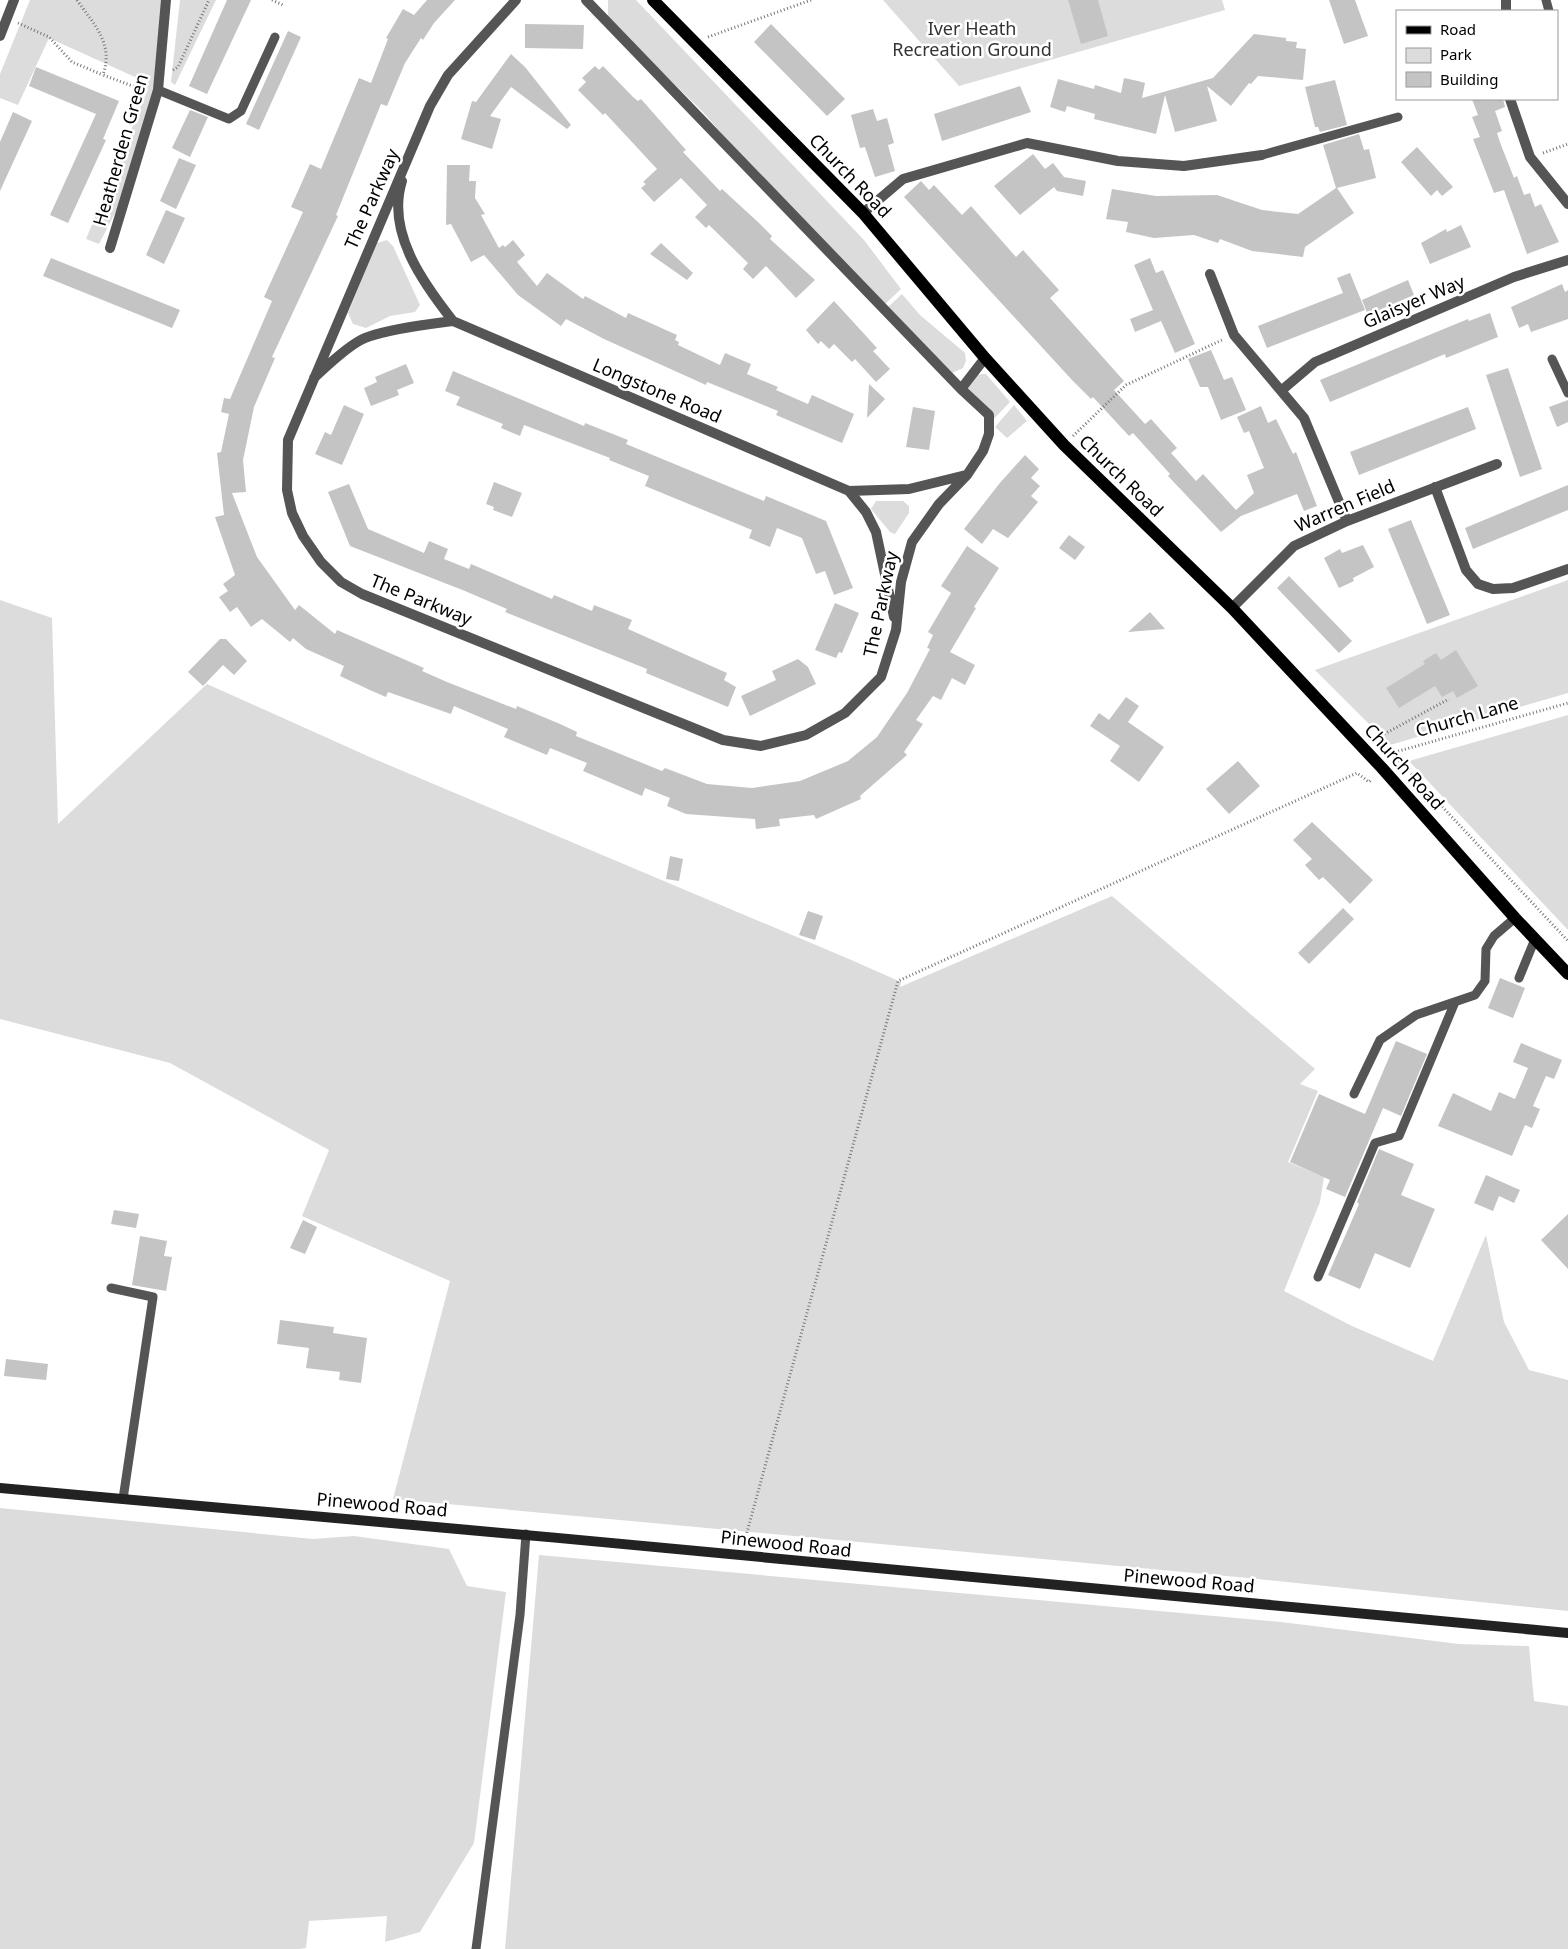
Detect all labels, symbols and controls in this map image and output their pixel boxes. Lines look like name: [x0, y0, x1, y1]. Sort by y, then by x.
legend: [1396, 10, 1558, 100]
park label: Iver Heath Recreation Ground: [892, 16, 1052, 61]
text: Road: [1440, 19, 1476, 39]
text: Park: [1440, 44, 1472, 64]
text: Building: [1440, 69, 1498, 89]
street label: Heatherden Green: [87, 71, 153, 229]
street label: Church Road: [804, 128, 897, 223]
street label: The Parkway: [338, 144, 404, 253]
street label: Glaisyer Way: [1359, 269, 1469, 333]
street label: Longstone Road: [589, 352, 725, 428]
street label: Church Road: [1074, 429, 1169, 522]
street label: Warren Field: [1291, 473, 1398, 537]
street label: The Parkway: [857, 548, 903, 659]
street label: The Parkway: [367, 568, 476, 631]
street label: Church Lane: [1412, 690, 1521, 742]
street label: Church Road: [1360, 718, 1450, 815]
street label: Pinewood Road: [316, 1486, 449, 1522]
street label: Pinewood Road: [720, 1524, 853, 1562]
street label: Pinewood Road: [1123, 1562, 1256, 1598]

